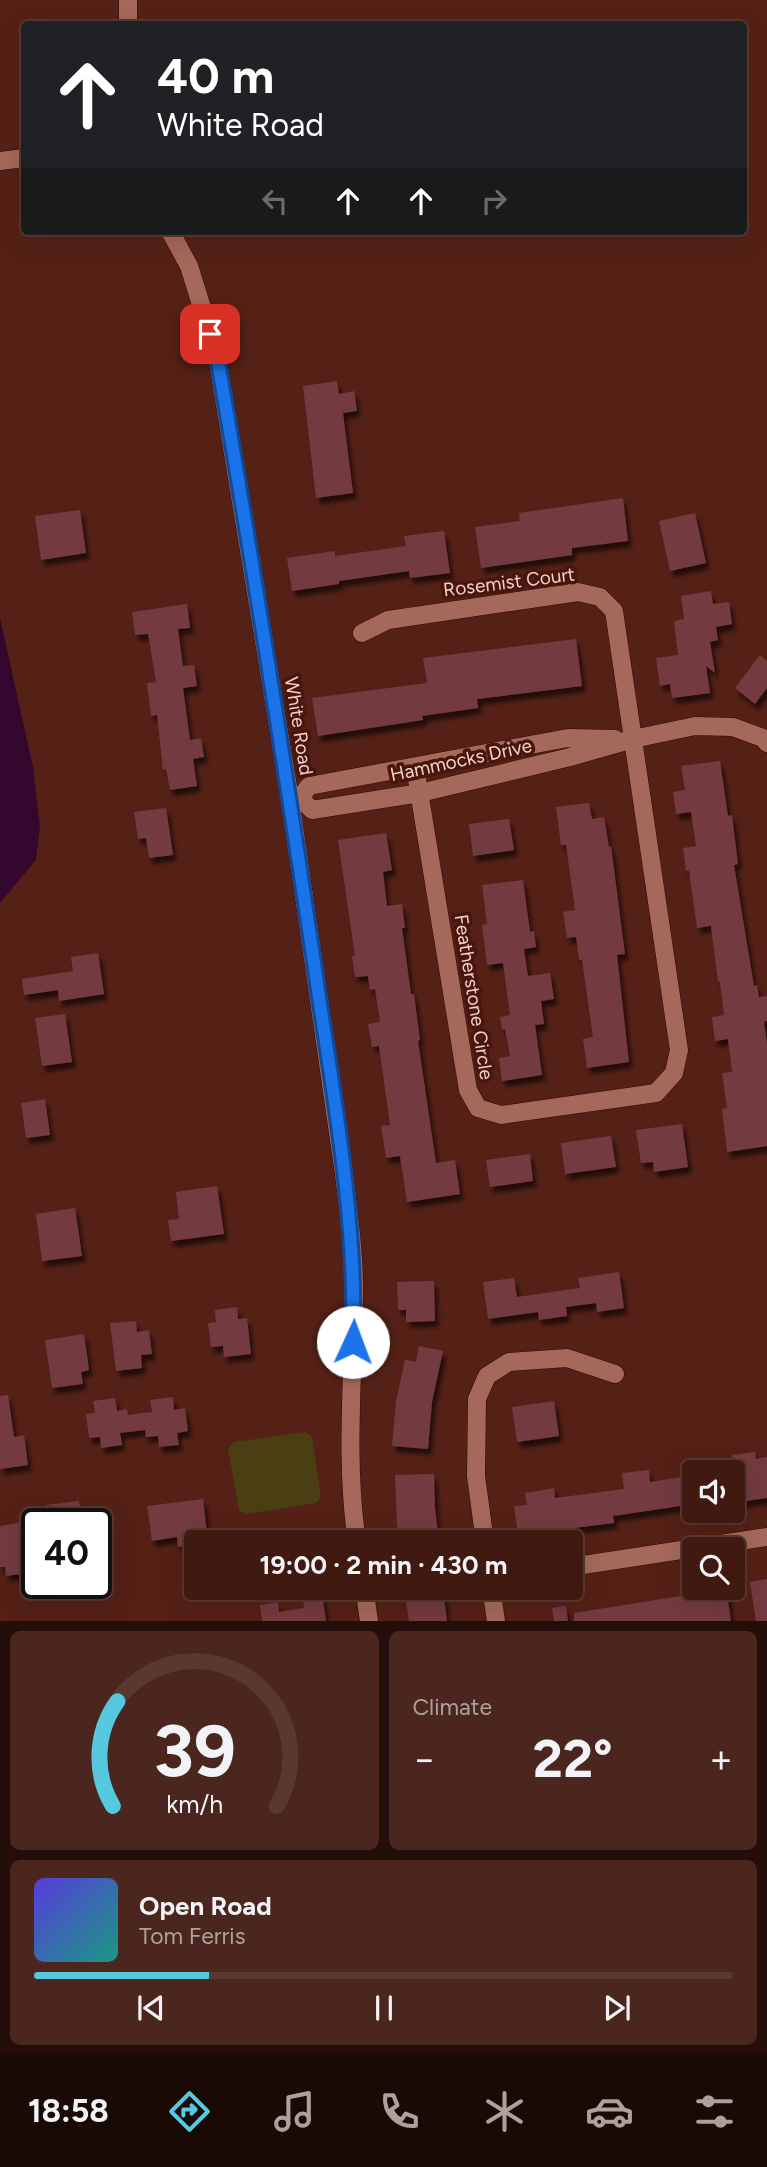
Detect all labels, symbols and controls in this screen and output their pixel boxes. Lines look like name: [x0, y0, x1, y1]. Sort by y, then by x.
text: 40 m: [157, 46, 274, 105]
icon: ahead: [42, 49, 133, 140]
text: White Road: [157, 106, 324, 144]
icon: left: [256, 182, 294, 220]
icon: ahead: [329, 182, 367, 220]
icon: ahead: [402, 182, 440, 220]
icon: right: [475, 182, 513, 220]
pin: [180, 304, 240, 364]
icon: arrive: [191, 315, 229, 353]
street label: Rosemist Court: [442, 563, 576, 601]
street label: White Road: [280, 675, 318, 777]
street label: Hammocks Drive: [388, 734, 534, 786]
street label: Featherstone Circle: [450, 913, 498, 1081]
position arrow: [316, 1305, 390, 1379]
map controls: [682, 1460, 745, 1600]
button: sound: [682, 1460, 745, 1523]
speed limit sign: 40: [21, 1508, 112, 1599]
button: search: [682, 1537, 745, 1600]
text: 19:00 · 2 min · 430 m: [260, 1549, 507, 1581]
text: Climate: [413, 1693, 492, 1721]
text: 39: [153, 1708, 236, 1795]
text: 22°: [533, 1728, 613, 1790]
text: −: [413, 1736, 436, 1782]
text: +: [709, 1736, 733, 1782]
text: km/h: [166, 1789, 223, 1819]
text: Open Road: [139, 1890, 272, 1922]
text: Tom Ferris: [139, 1922, 245, 1950]
icon: previous: [132, 1989, 170, 2027]
icon: pause: [365, 1989, 403, 2027]
icon: next: [598, 1989, 636, 2027]
icon: directions: [165, 2087, 214, 2136]
icon: music: [270, 2087, 319, 2136]
icon: phone: [375, 2087, 424, 2136]
icon: climate: [480, 2087, 529, 2136]
icon: car: [585, 2087, 634, 2136]
icon: filters: [690, 2087, 739, 2136]
text: 18:58: [28, 2092, 109, 2130]

